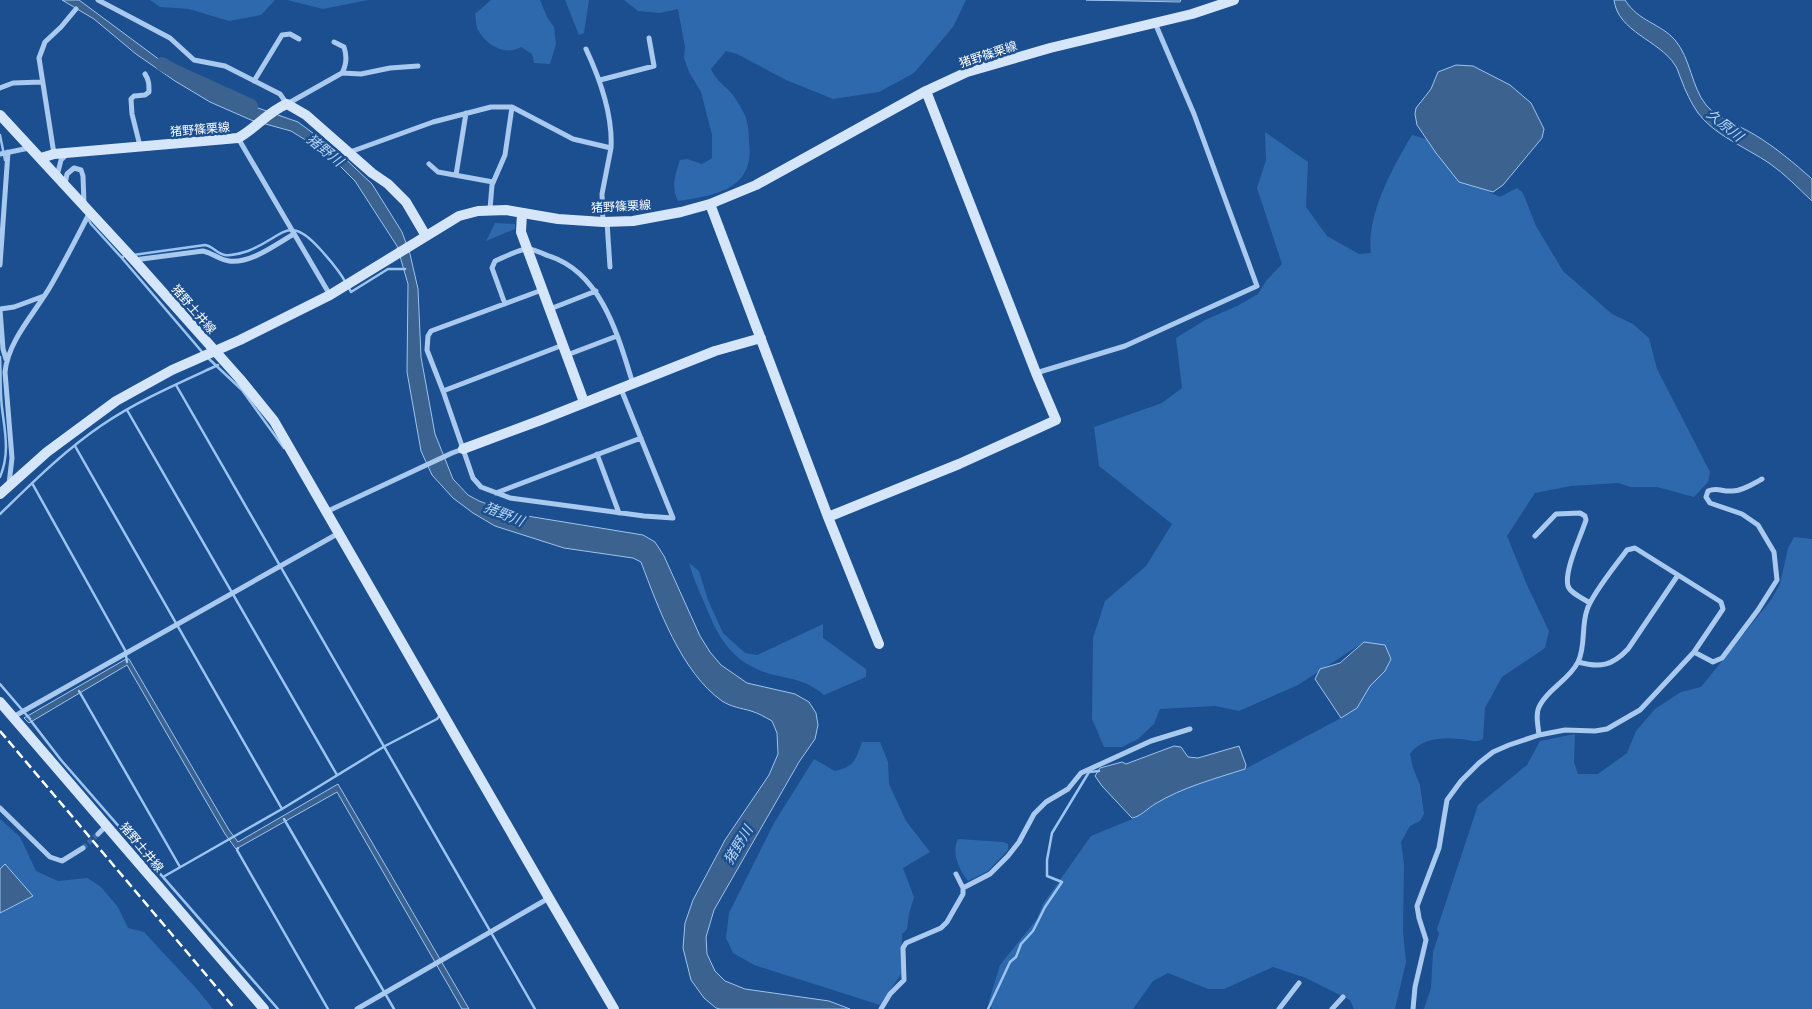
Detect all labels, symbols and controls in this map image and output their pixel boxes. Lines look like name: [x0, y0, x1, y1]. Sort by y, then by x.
street label: 猪野篠栗線: [957, 38, 1019, 70]
water label: 久原川: [1703, 105, 1749, 146]
street label: 猪野篠栗線: [169, 119, 231, 139]
water label: 猪野川: [303, 130, 349, 171]
street label: 猪野篠栗線: [591, 197, 651, 215]
street label: 猪野土井線: [169, 281, 219, 337]
water label: 猪野川: [481, 498, 529, 531]
street label: 猪野土井線: [117, 819, 167, 875]
water label: 猪野川: [719, 821, 758, 868]

